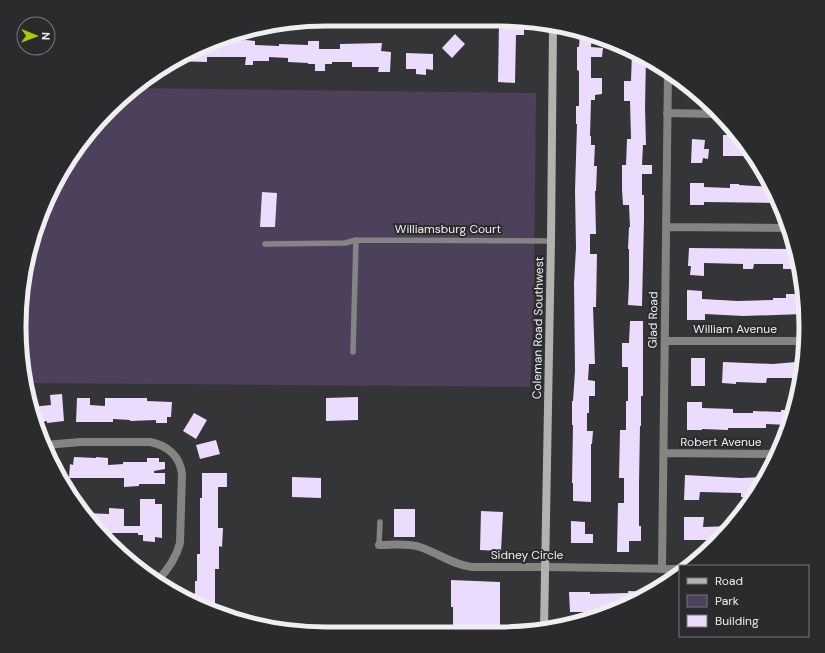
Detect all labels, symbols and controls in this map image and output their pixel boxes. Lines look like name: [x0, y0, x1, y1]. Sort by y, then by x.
north arrow: [16, 16, 56, 56]
text: N: [39, 32, 53, 40]
street label: Williamsburg Court: [395, 221, 501, 237]
street label: Coleman Road Southwest: [529, 256, 547, 399]
street label: Glad Road: [645, 291, 661, 349]
street label: William Avenue: [693, 321, 777, 337]
street label: Robert Avenue: [680, 434, 762, 450]
street label: Sidney Circle: [491, 547, 564, 563]
legend: [679, 565, 809, 637]
text: Road: [715, 573, 743, 589]
text: Park: [715, 593, 739, 609]
text: Building: [715, 613, 759, 629]

